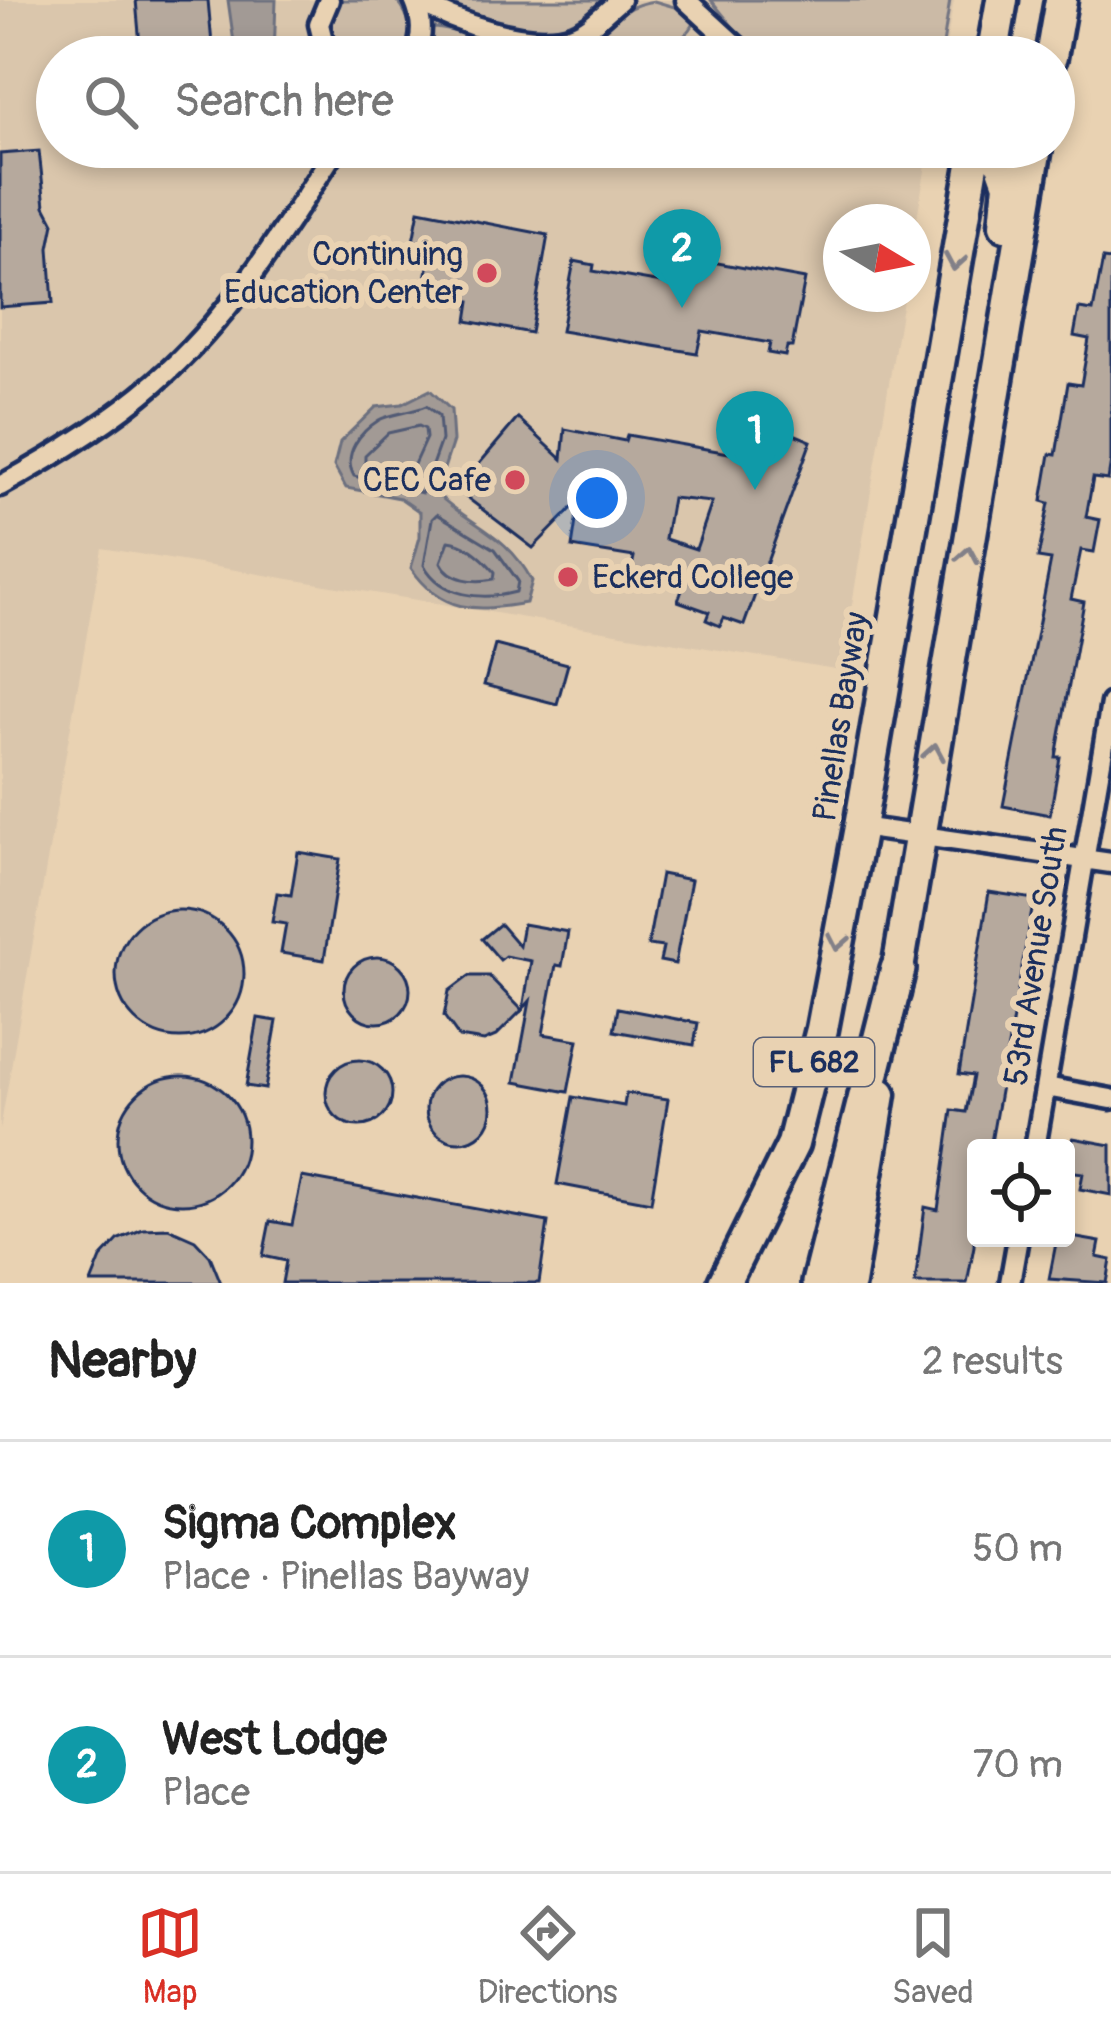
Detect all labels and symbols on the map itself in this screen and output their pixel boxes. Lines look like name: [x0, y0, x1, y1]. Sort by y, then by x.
north arrow: [823, 204, 931, 312]
pin: 2: [643, 209, 721, 308]
place label: Continuing Education Center: [224, 234, 463, 313]
one-way arrow: [943, 252, 969, 272]
marker: Continuing Education Center: [474, 260, 500, 286]
pin: 1: [716, 391, 794, 490]
place label: CEC Cafe: [363, 460, 491, 501]
marker: CEC Cafe: [502, 467, 528, 493]
your location: [567, 468, 627, 528]
one-way arrow: [954, 545, 979, 565]
place label: Eckerd College: [592, 557, 793, 598]
marker: Eckerd College: [555, 564, 581, 590]
street label: Pinellas Bayway: [804, 609, 878, 825]
one-way arrow: [921, 743, 946, 763]
street label: 53rd Avenue South: [995, 824, 1077, 1088]
one-way arrow: [827, 931, 852, 951]
road number: FL 682: [754, 1038, 874, 1086]

